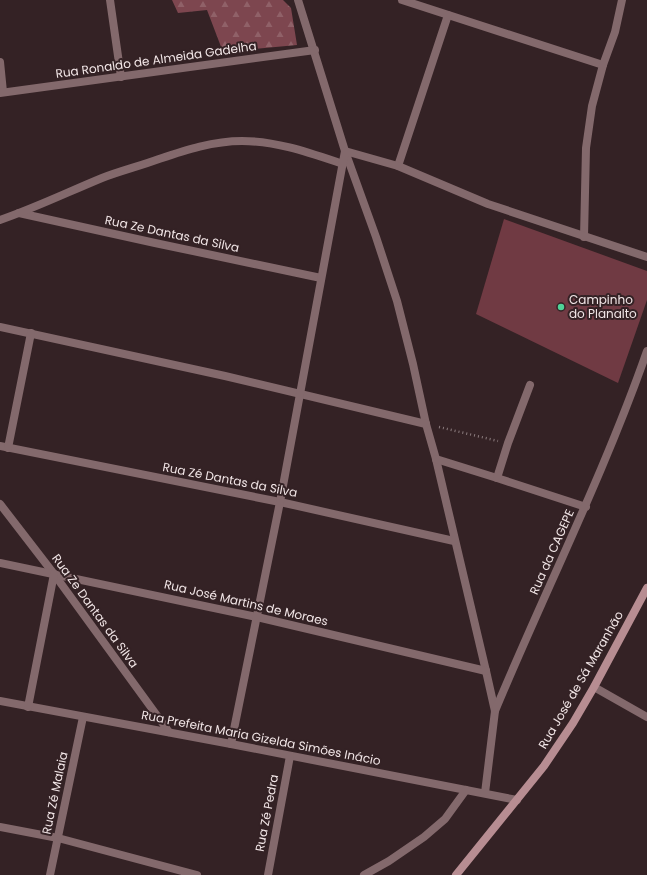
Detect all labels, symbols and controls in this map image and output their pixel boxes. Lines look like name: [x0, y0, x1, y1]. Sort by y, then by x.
street label: Rua Ronaldo de Almeida Gadelha: [54, 37, 257, 82]
street label: Rua Ze Dantas da Silva: [103, 211, 241, 256]
place label: Campinho do Planalto: [569, 291, 637, 322]
marker: Campinho do Planalto: [556, 302, 566, 312]
street label: Rua Zé Dantas da Silva: [161, 458, 299, 501]
street label: Rua da CAGEPE: [525, 506, 578, 597]
street label: Rua Ze Dantas da Silva: [48, 550, 143, 671]
street label: Rua José Martins de Moraes: [162, 575, 330, 630]
street label: Rua José de Sá Maranhão: [534, 607, 627, 752]
street label: Rua Prefeita Maria Gizelda Simões Inácio: [140, 706, 383, 769]
street label: Rua Zé Malaia: [37, 750, 72, 836]
street label: Rua Zé Pedra: [251, 773, 282, 853]

